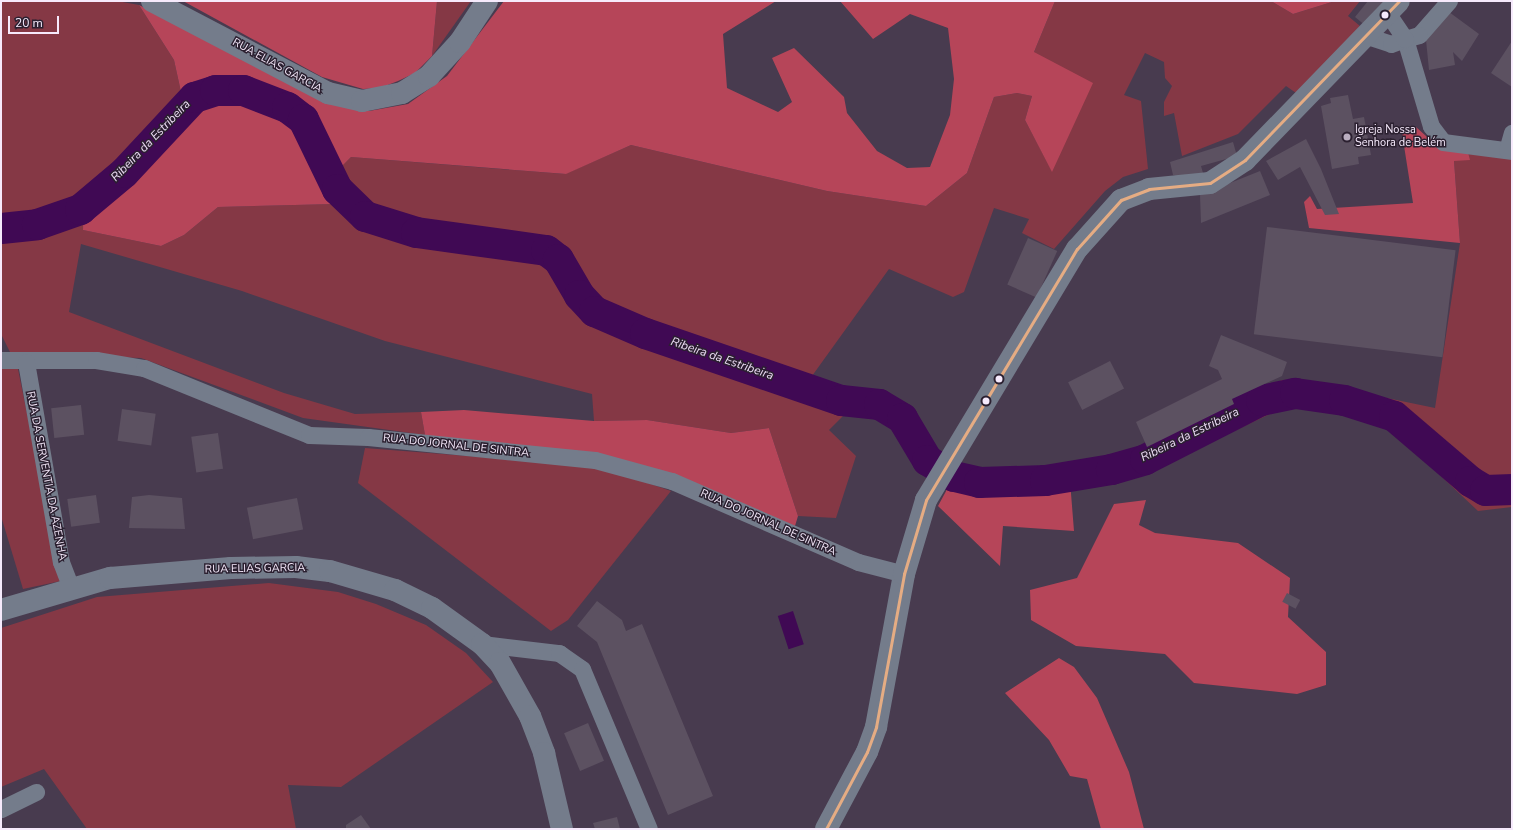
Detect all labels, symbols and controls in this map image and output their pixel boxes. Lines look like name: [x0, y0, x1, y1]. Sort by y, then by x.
scale bar: [10, 8, 61, 34]
unlabelled marker: [1380, 10, 1390, 20]
text: 20 m: [15, 15, 43, 31]
street label: RUA ELIAS GARCIA: [230, 36, 324, 96]
water label: Ribeira da Estribeira: [108, 97, 194, 185]
place label: Igreja Nossa Senhora de Belém: [1355, 124, 1446, 150]
marker: Igreja Nossa Senhora de Belém: [1342, 132, 1352, 142]
water label: Ribeira da Estribeira: [669, 335, 775, 383]
unlabelled marker: [994, 374, 1004, 384]
street label: RUA DA SERVENTIA DA AZENHA: [23, 390, 69, 562]
unlabelled marker: [981, 396, 991, 406]
water label: Ribeira da Estribeira: [1138, 405, 1242, 465]
street label: RUA DO JORNAL DE SINTRA: [382, 432, 530, 460]
street label: RUA DO JORNAL DE SINTRA: [698, 487, 838, 559]
street label: RUA ELIAS GARCIA: [205, 562, 305, 576]

